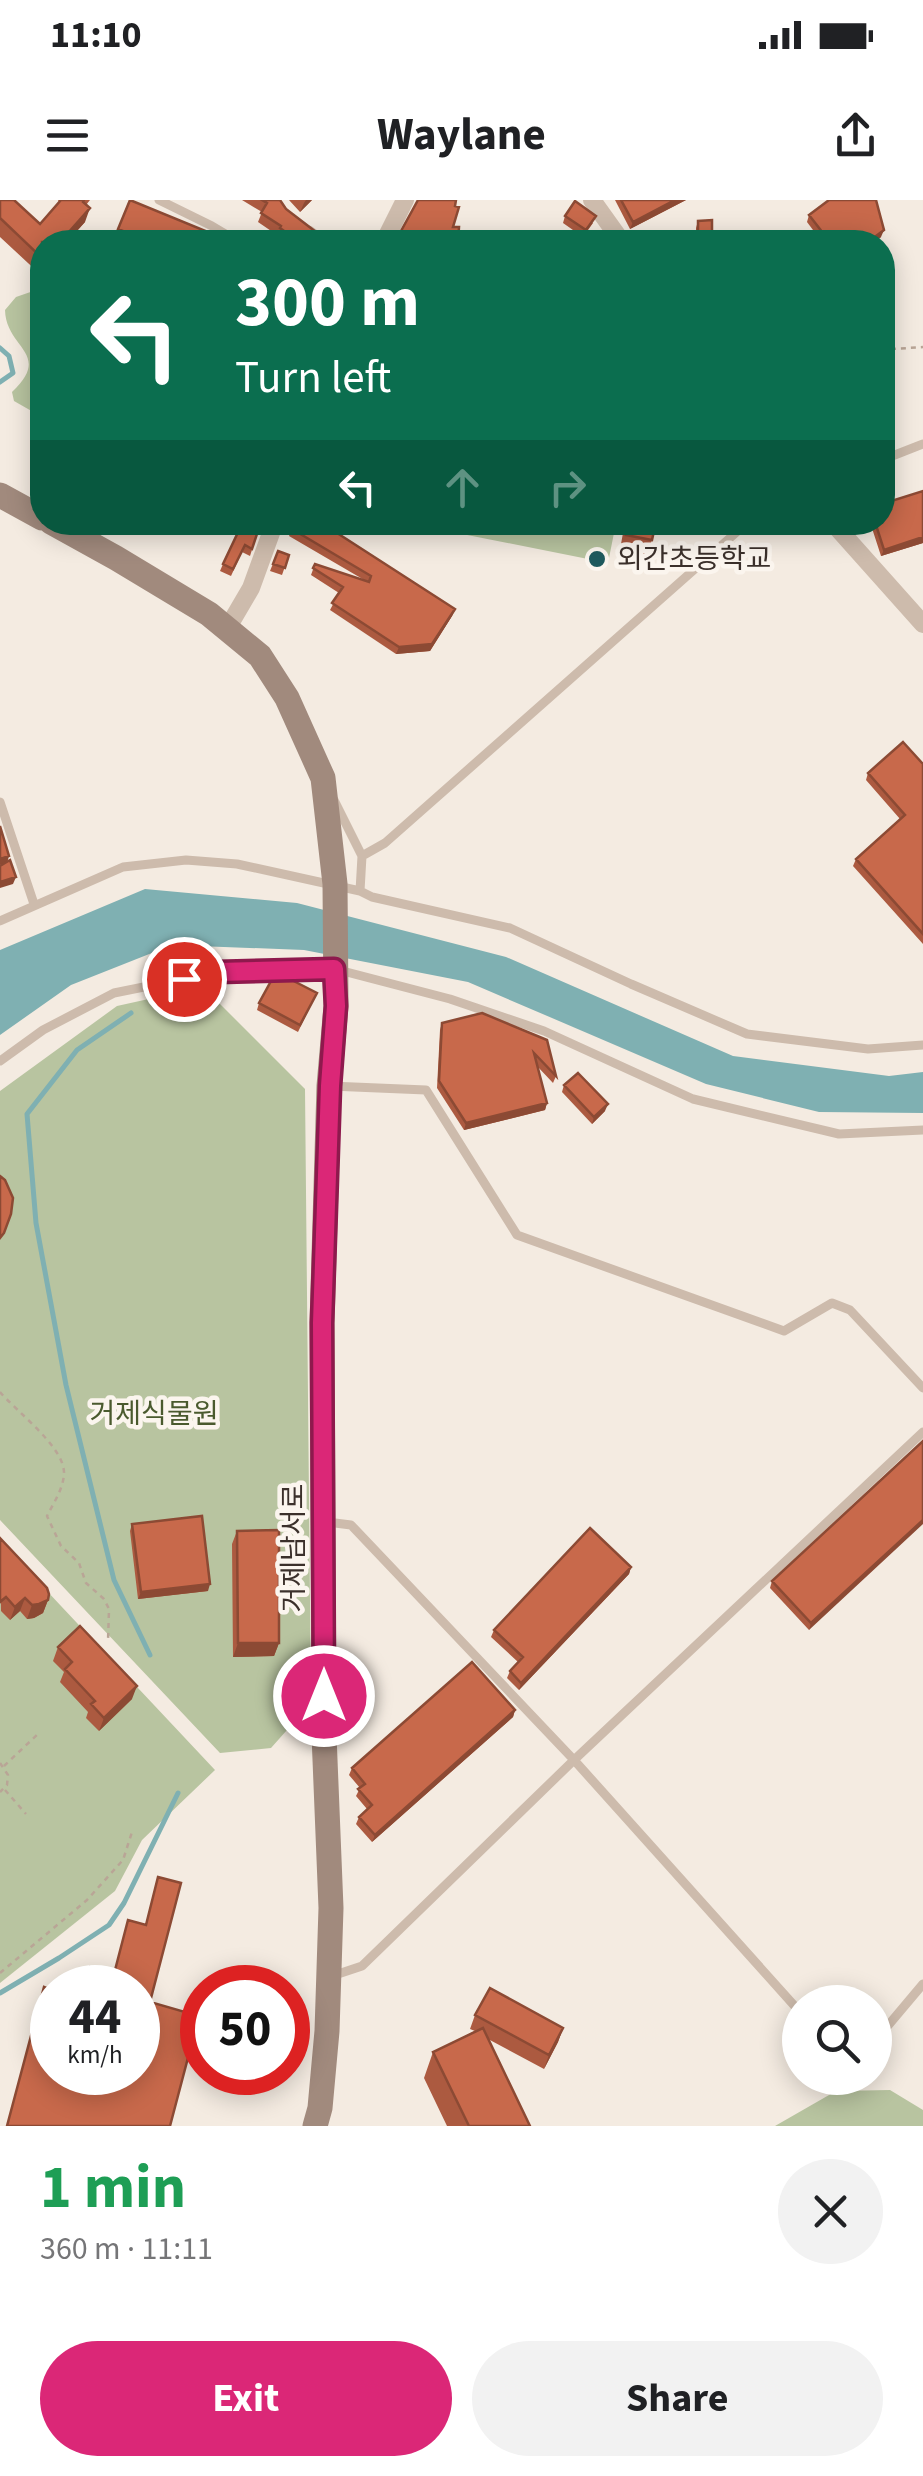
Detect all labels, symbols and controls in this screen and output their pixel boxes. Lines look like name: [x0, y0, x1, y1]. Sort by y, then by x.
text: 11:10: [50, 8, 142, 62]
text: Waylane: [377, 103, 546, 167]
icon: menu: [40, 108, 95, 163]
icon: share: [828, 108, 883, 163]
text: 300 m: [235, 253, 420, 353]
icon: left: [70, 270, 200, 400]
text: Turn left: [235, 346, 391, 410]
icon: left: [330, 460, 385, 515]
icon: ahead: [435, 460, 490, 515]
icon: right: [540, 460, 595, 515]
place label: 외간초등학교: [617, 539, 772, 579]
marker: 외간초등학교: [586, 548, 608, 570]
pin: [142, 937, 227, 1022]
icon: arrive: [157, 952, 212, 1007]
park label: 거제식물원: [90, 1394, 218, 1434]
street label: 거제남서로: [274, 1484, 314, 1612]
position arrow: [272, 1644, 376, 1748]
speed limit sign: 50: [180, 1965, 310, 2095]
text: 44: [69, 1982, 121, 2053]
map controls: [782, 1985, 892, 2095]
button: search: [782, 1985, 892, 2095]
text: km/h: [67, 2037, 123, 2073]
text: 1 min: [40, 2146, 186, 2231]
button: close: [778, 2159, 883, 2264]
text: 360 m · 11:11: [40, 2226, 213, 2272]
button: Exit: [40, 2341, 452, 2456]
button: Share: [472, 2341, 883, 2456]

